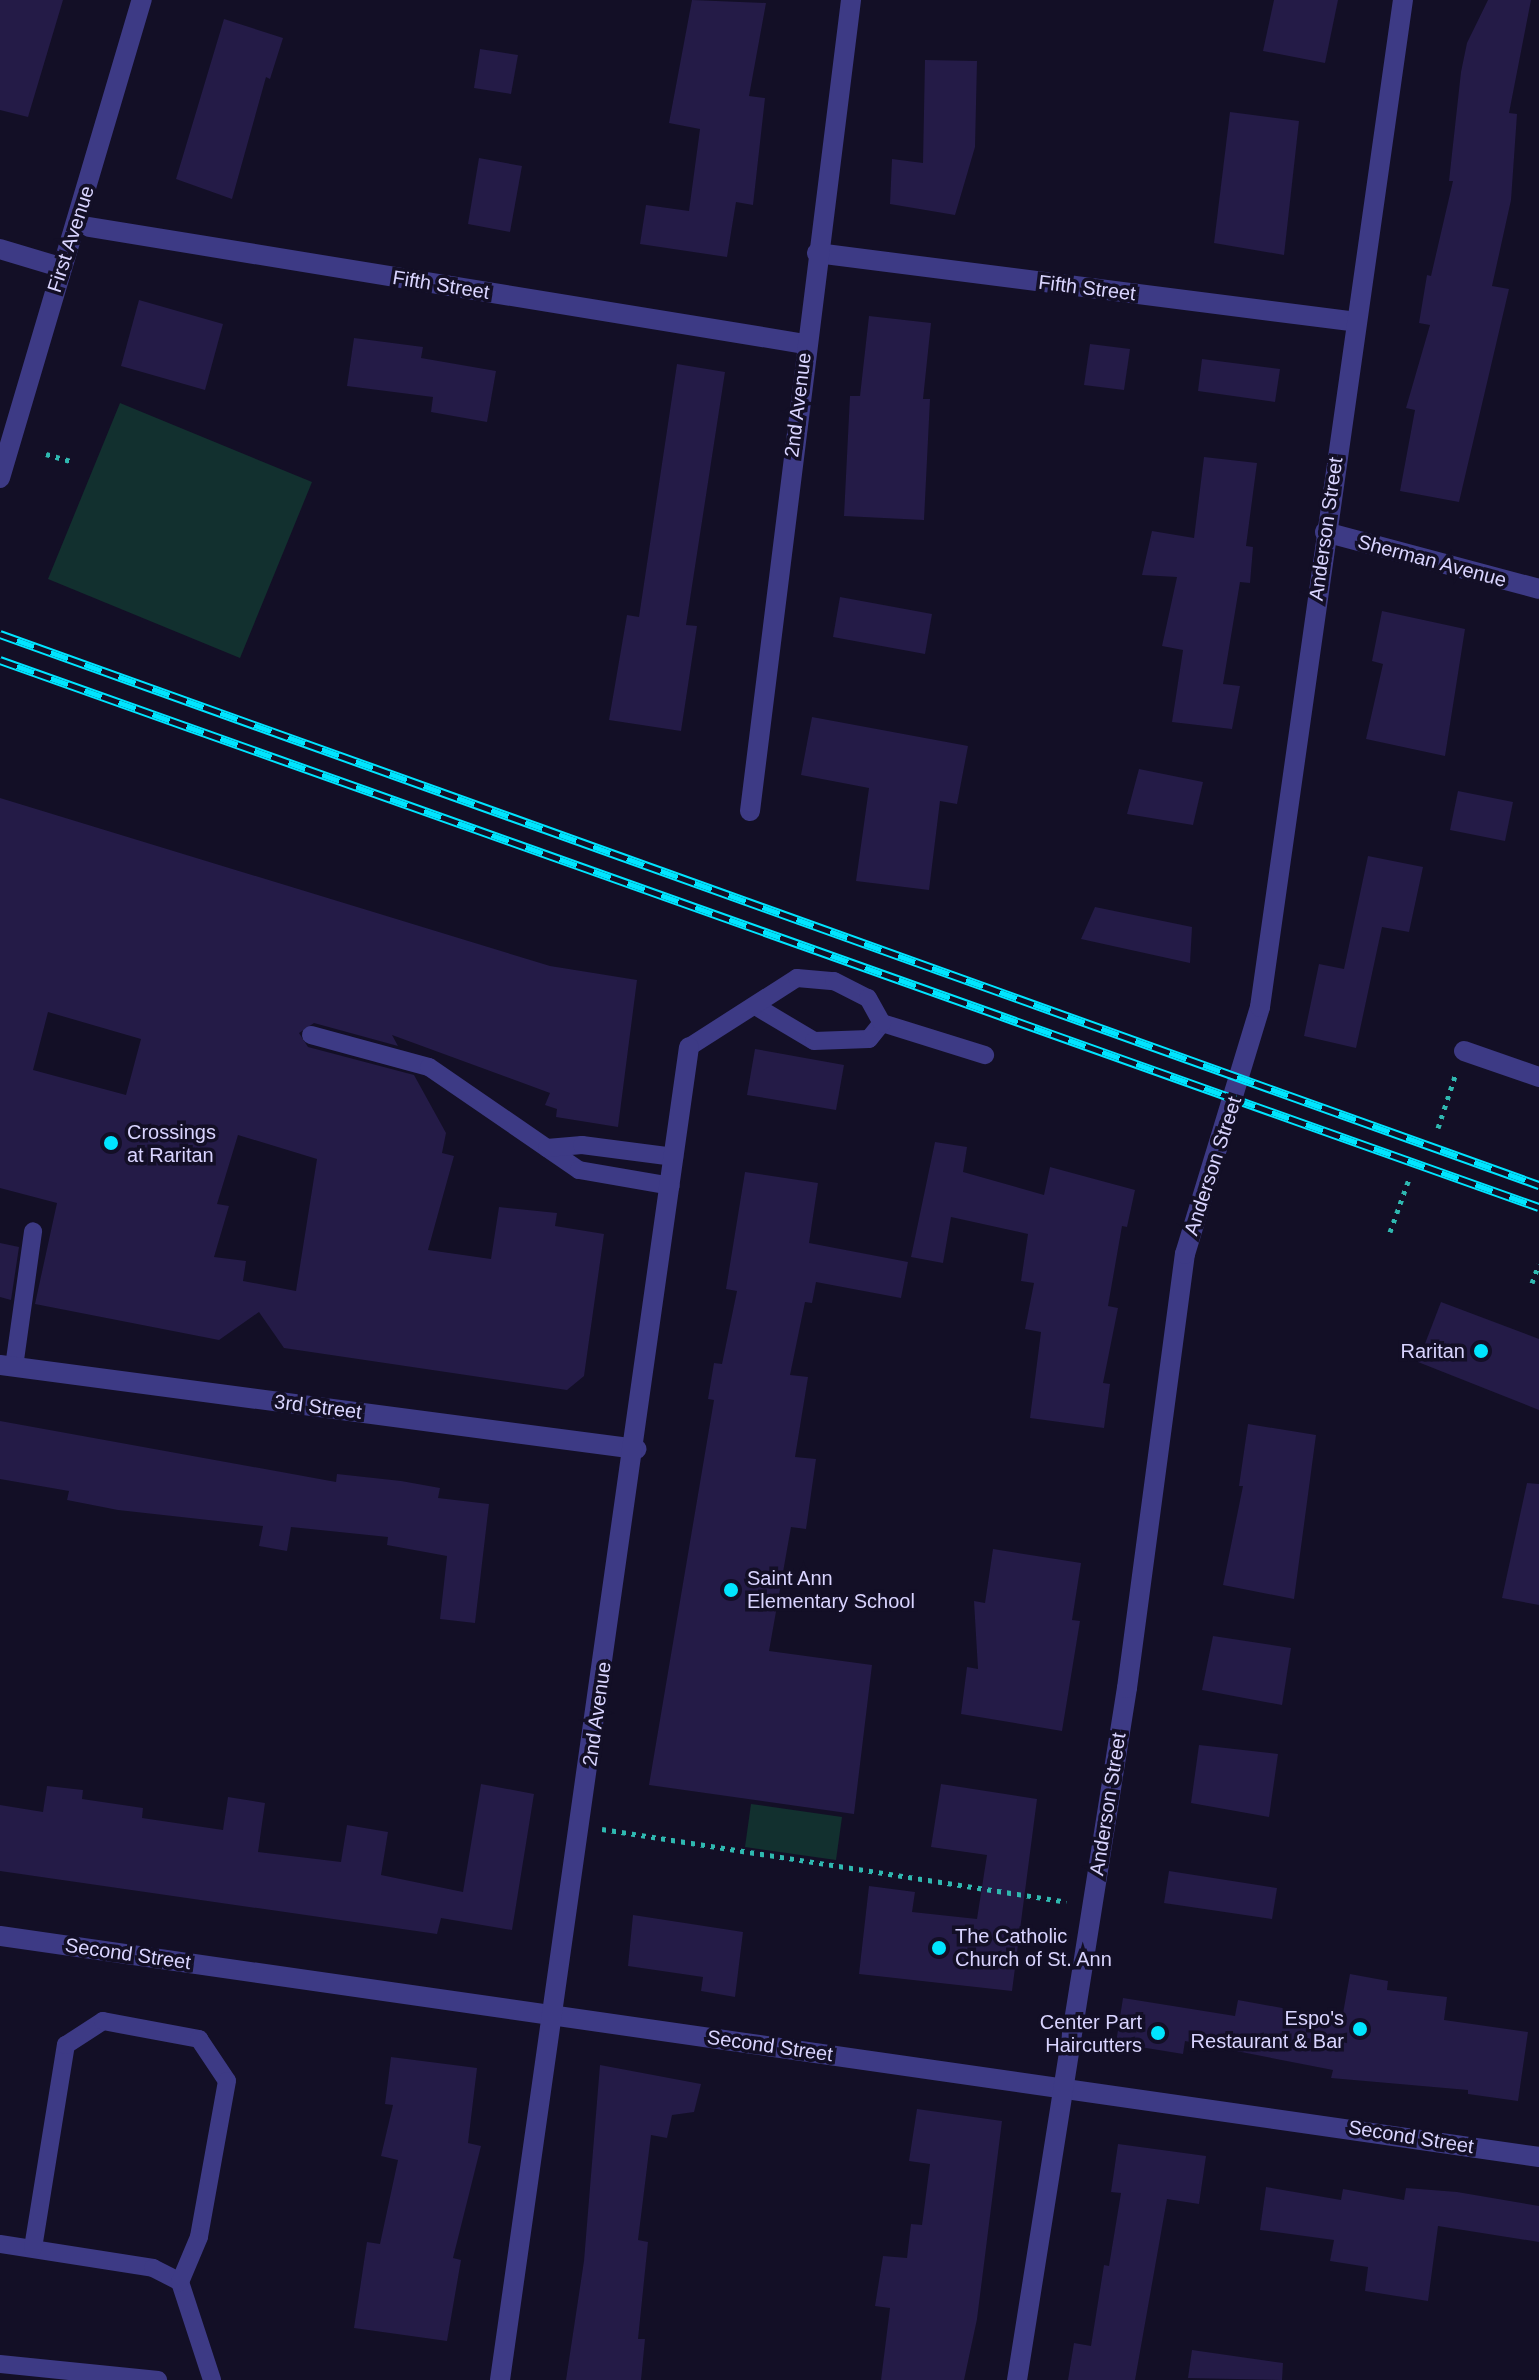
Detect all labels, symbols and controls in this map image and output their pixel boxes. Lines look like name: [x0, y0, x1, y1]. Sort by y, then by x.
street label: First Avenue: [42, 182, 100, 296]
street label: Fifth Street: [391, 265, 491, 305]
street label: Fifth Street: [1037, 270, 1137, 306]
street label: 2nd Avenue: [780, 351, 816, 459]
street label: Anderson Street: [1304, 456, 1348, 602]
street label: Sherman Avenue: [1354, 529, 1510, 593]
street label: Anderson Street: [1179, 1094, 1247, 1238]
place label: Crossings at Raritan: [127, 1120, 216, 1167]
marker: Crossings at Raritan: [102, 1134, 120, 1152]
place label: Raritan: [1401, 1339, 1465, 1363]
marker: Raritan: [1472, 1342, 1490, 1360]
street label: 3rd Street: [273, 1390, 363, 1424]
place label: Saint Ann Elementary School: [747, 1566, 915, 1613]
marker: Saint Ann Elementary School: [722, 1581, 740, 1599]
street label: 2nd Avenue: [578, 1660, 616, 1768]
street label: Anderson Street: [1085, 1731, 1131, 1877]
place label: The Catholic Church of St. Ann: [955, 1924, 1113, 1971]
street label: Second Street: [64, 1933, 192, 1975]
marker: The Catholic Church of St. Ann: [930, 1939, 948, 1957]
place label: Espo's Restaurant & Bar: [1191, 2006, 1344, 2053]
place label: Center Part Haircutters: [1040, 2010, 1142, 2057]
marker: Espo's Restaurant & Bar: [1351, 2020, 1369, 2038]
marker: Center Part Haircutters: [1149, 2024, 1167, 2042]
street label: Second Street: [706, 2025, 834, 2067]
street label: Second Street: [1347, 2115, 1475, 2159]

